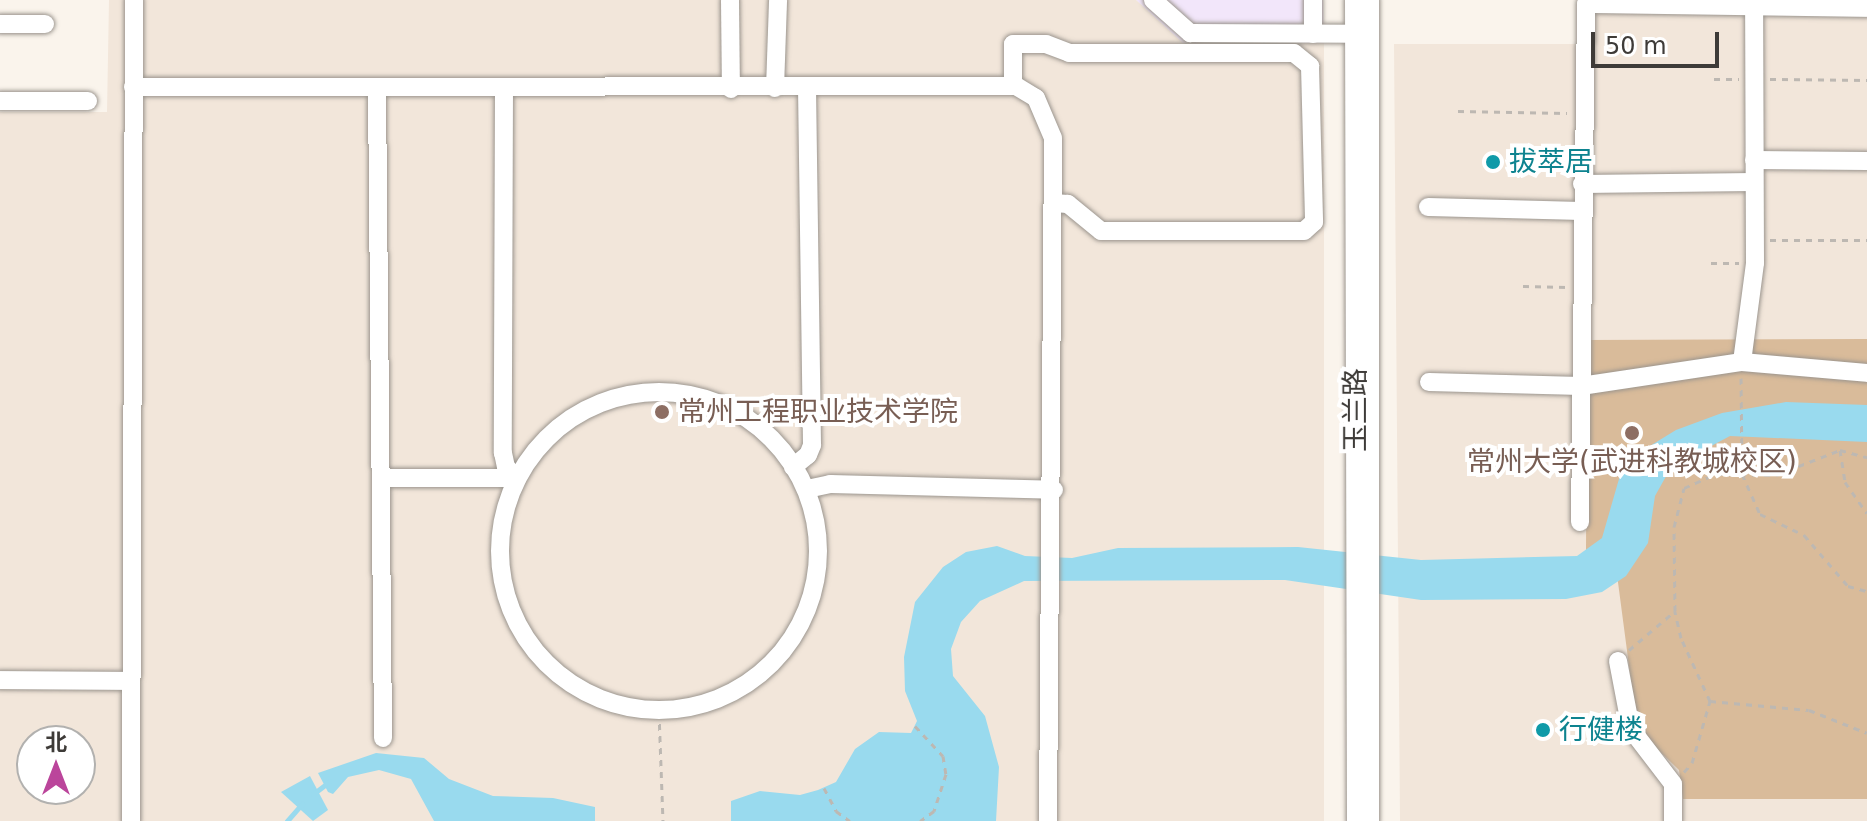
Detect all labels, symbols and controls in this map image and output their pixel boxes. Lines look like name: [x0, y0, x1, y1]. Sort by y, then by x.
scale bar: [1595, 16, 1723, 66]
text: 50 m: [1605, 32, 1667, 60]
place label: 拔萃居: [1509, 145, 1593, 179]
marker: 拔萃居: [1484, 153, 1502, 171]
street label: 玉兰路: [1339, 368, 1373, 452]
place label: 常州工程职业技术学院: [678, 395, 958, 429]
marker: 常州工程职业技术学院: [653, 403, 671, 421]
marker: 常州大学(武进科教城校区): [1623, 424, 1641, 442]
place label: 常州大学(武进科教城校区): [1467, 445, 1797, 479]
place label: 行健楼: [1559, 713, 1643, 747]
marker: 行健楼: [1534, 721, 1552, 739]
north arrow: [16, 725, 96, 805]
text: 北: [45, 730, 67, 755]

